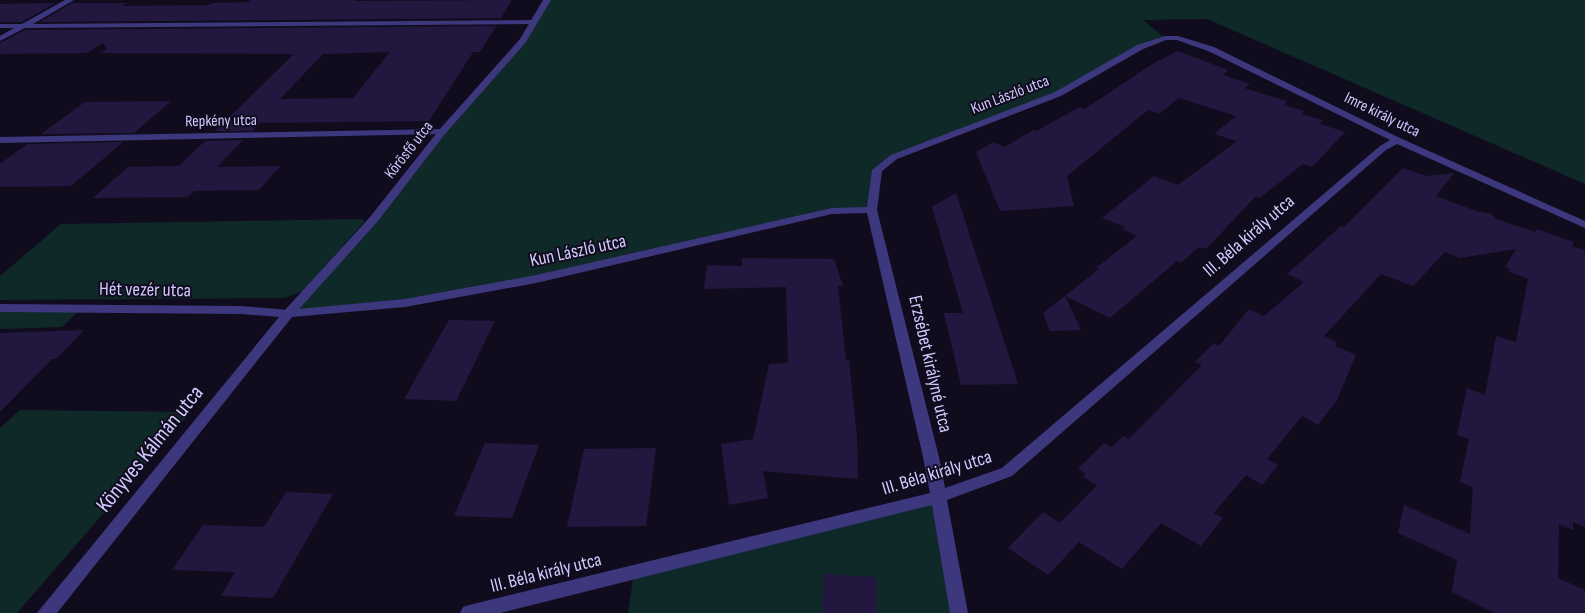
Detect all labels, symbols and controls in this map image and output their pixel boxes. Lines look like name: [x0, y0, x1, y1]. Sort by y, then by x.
street label: Kun László utca: [968, 71, 1052, 119]
street label: Imre király utca: [1341, 89, 1423, 141]
street label: Repkény utca: [185, 111, 257, 131]
street label: Körösfő utca: [381, 118, 437, 182]
street label: III. Béla király utca: [1199, 190, 1299, 282]
street label: Kun László utca: [528, 230, 628, 272]
street label: Hét vezér utca: [99, 278, 191, 302]
street label: Erzsébet királyné utca: [903, 293, 957, 435]
street label: Könyves Kálmán utca: [91, 380, 209, 518]
street label: III. Béla király utca: [879, 445, 995, 501]
street label: III. Béla király utca: [488, 548, 604, 598]

